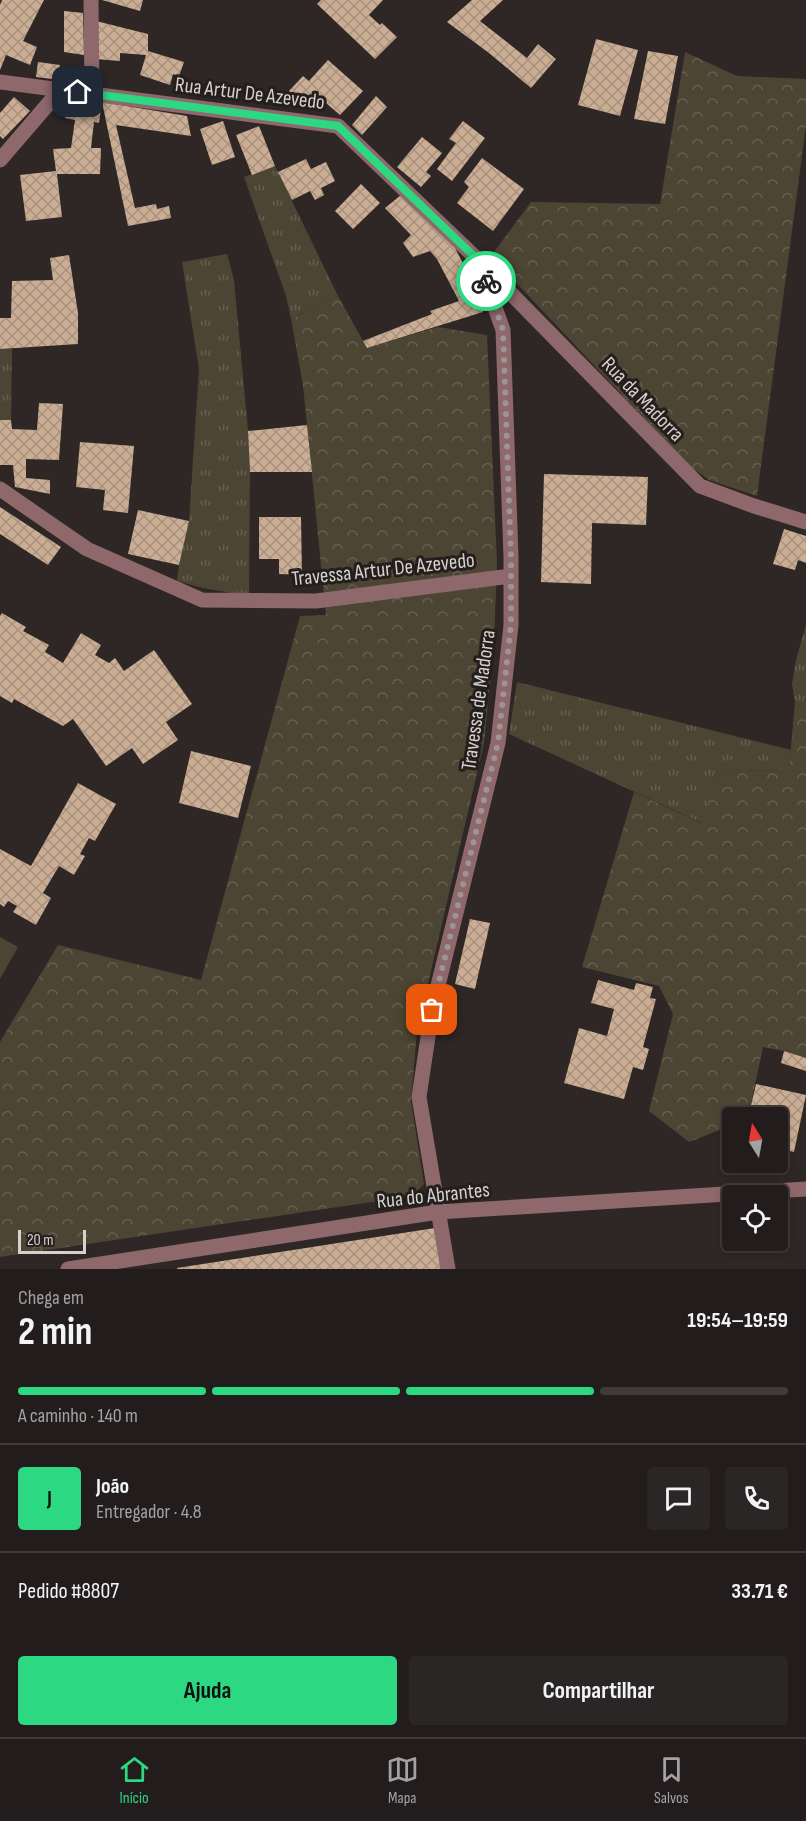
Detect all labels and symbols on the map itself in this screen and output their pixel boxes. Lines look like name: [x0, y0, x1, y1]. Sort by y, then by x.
pin: [52, 66, 103, 117]
street label: Rua Artur De Azevedo: [174, 72, 326, 115]
courier: [456, 251, 516, 311]
street label: Rua da Madorra: [596, 352, 689, 447]
street label: Travessa Artur De Azevedo: [290, 547, 476, 592]
street label: Travessa de Madorra: [456, 628, 501, 772]
pin: [406, 984, 457, 1035]
north arrow: [722, 1107, 788, 1173]
street label: Rua do Abrantes: [375, 1177, 491, 1214]
scale bar: [18, 1227, 86, 1254]

